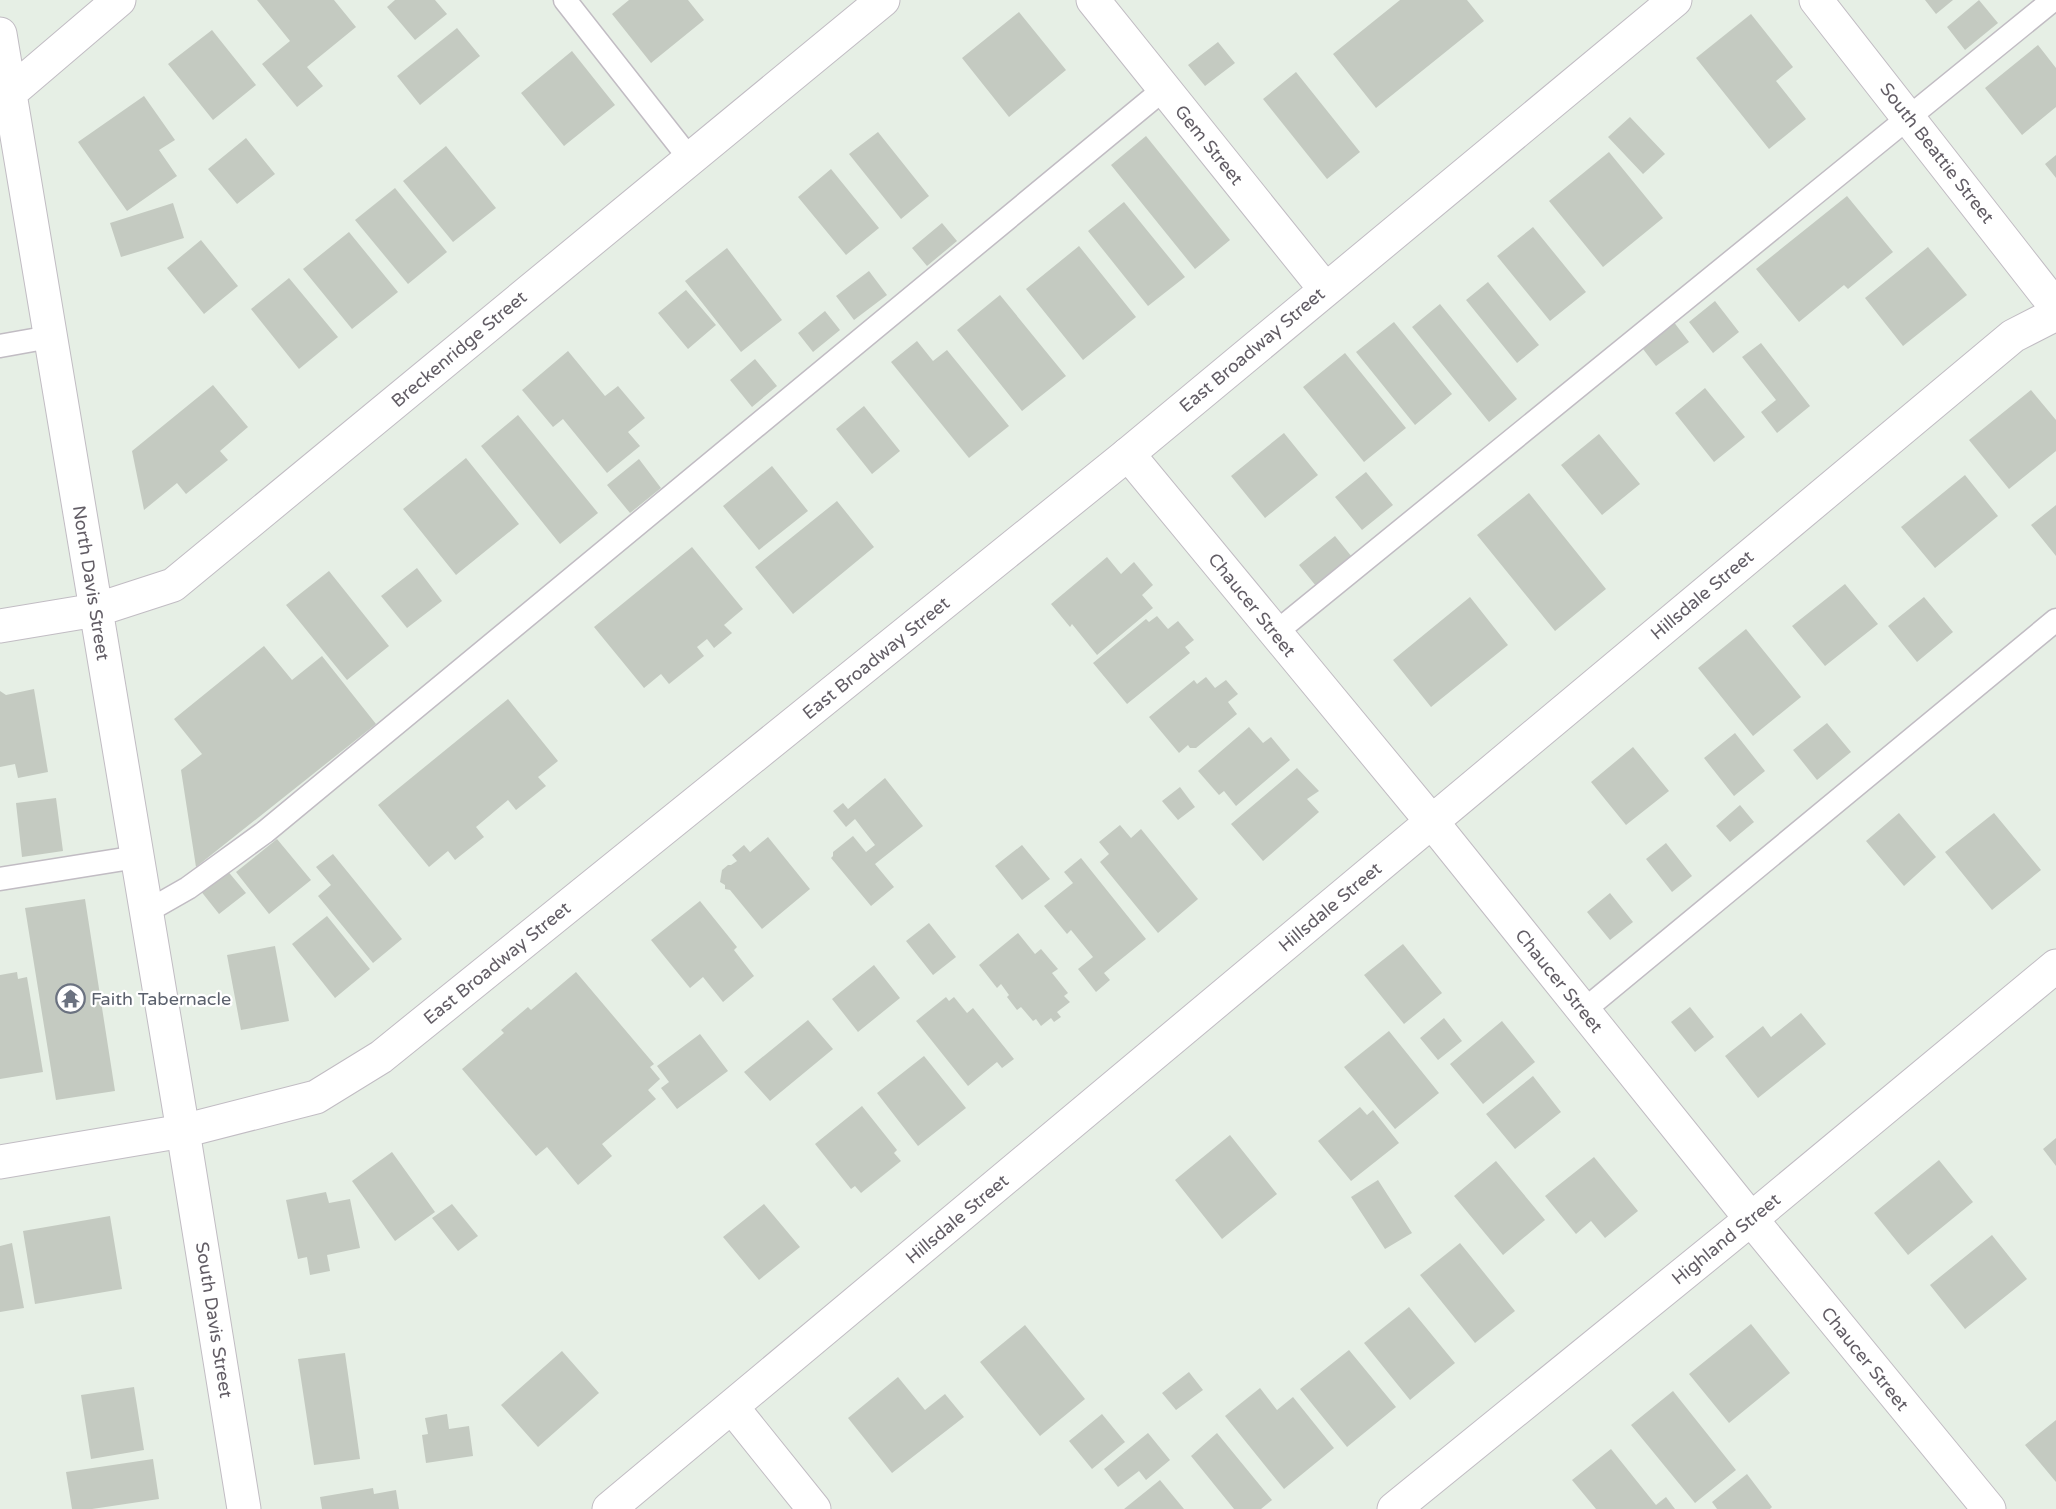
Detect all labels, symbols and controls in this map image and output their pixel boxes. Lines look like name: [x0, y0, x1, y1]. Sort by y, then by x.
street label: South Beattie Street: [1875, 78, 1999, 228]
street label: Gem Street: [1170, 101, 1248, 189]
street label: East Broadway Street: [1175, 283, 1329, 417]
street label: Breckenridge Street: [387, 286, 531, 412]
street label: North Davis Street: [68, 504, 114, 662]
street label: Hillsdale Street: [1646, 545, 1758, 644]
street label: Chaucer Street: [1203, 549, 1301, 661]
street label: East Broadway Street: [798, 592, 954, 724]
street label: Hillsdale Street: [1274, 857, 1386, 956]
street label: East Broadway Street: [419, 897, 575, 1029]
street label: Chaucer Street: [1510, 925, 1608, 1037]
temple icon: Faith Tabernacle: [54, 983, 86, 1015]
place label: Faith Tabernacle: [91, 988, 231, 1010]
street label: Hillsdale Street: [901, 1169, 1013, 1268]
street label: Highland Street: [1667, 1188, 1785, 1289]
street label: South Davis Street: [191, 1240, 237, 1400]
street label: Chaucer Street: [1816, 1303, 1914, 1415]

